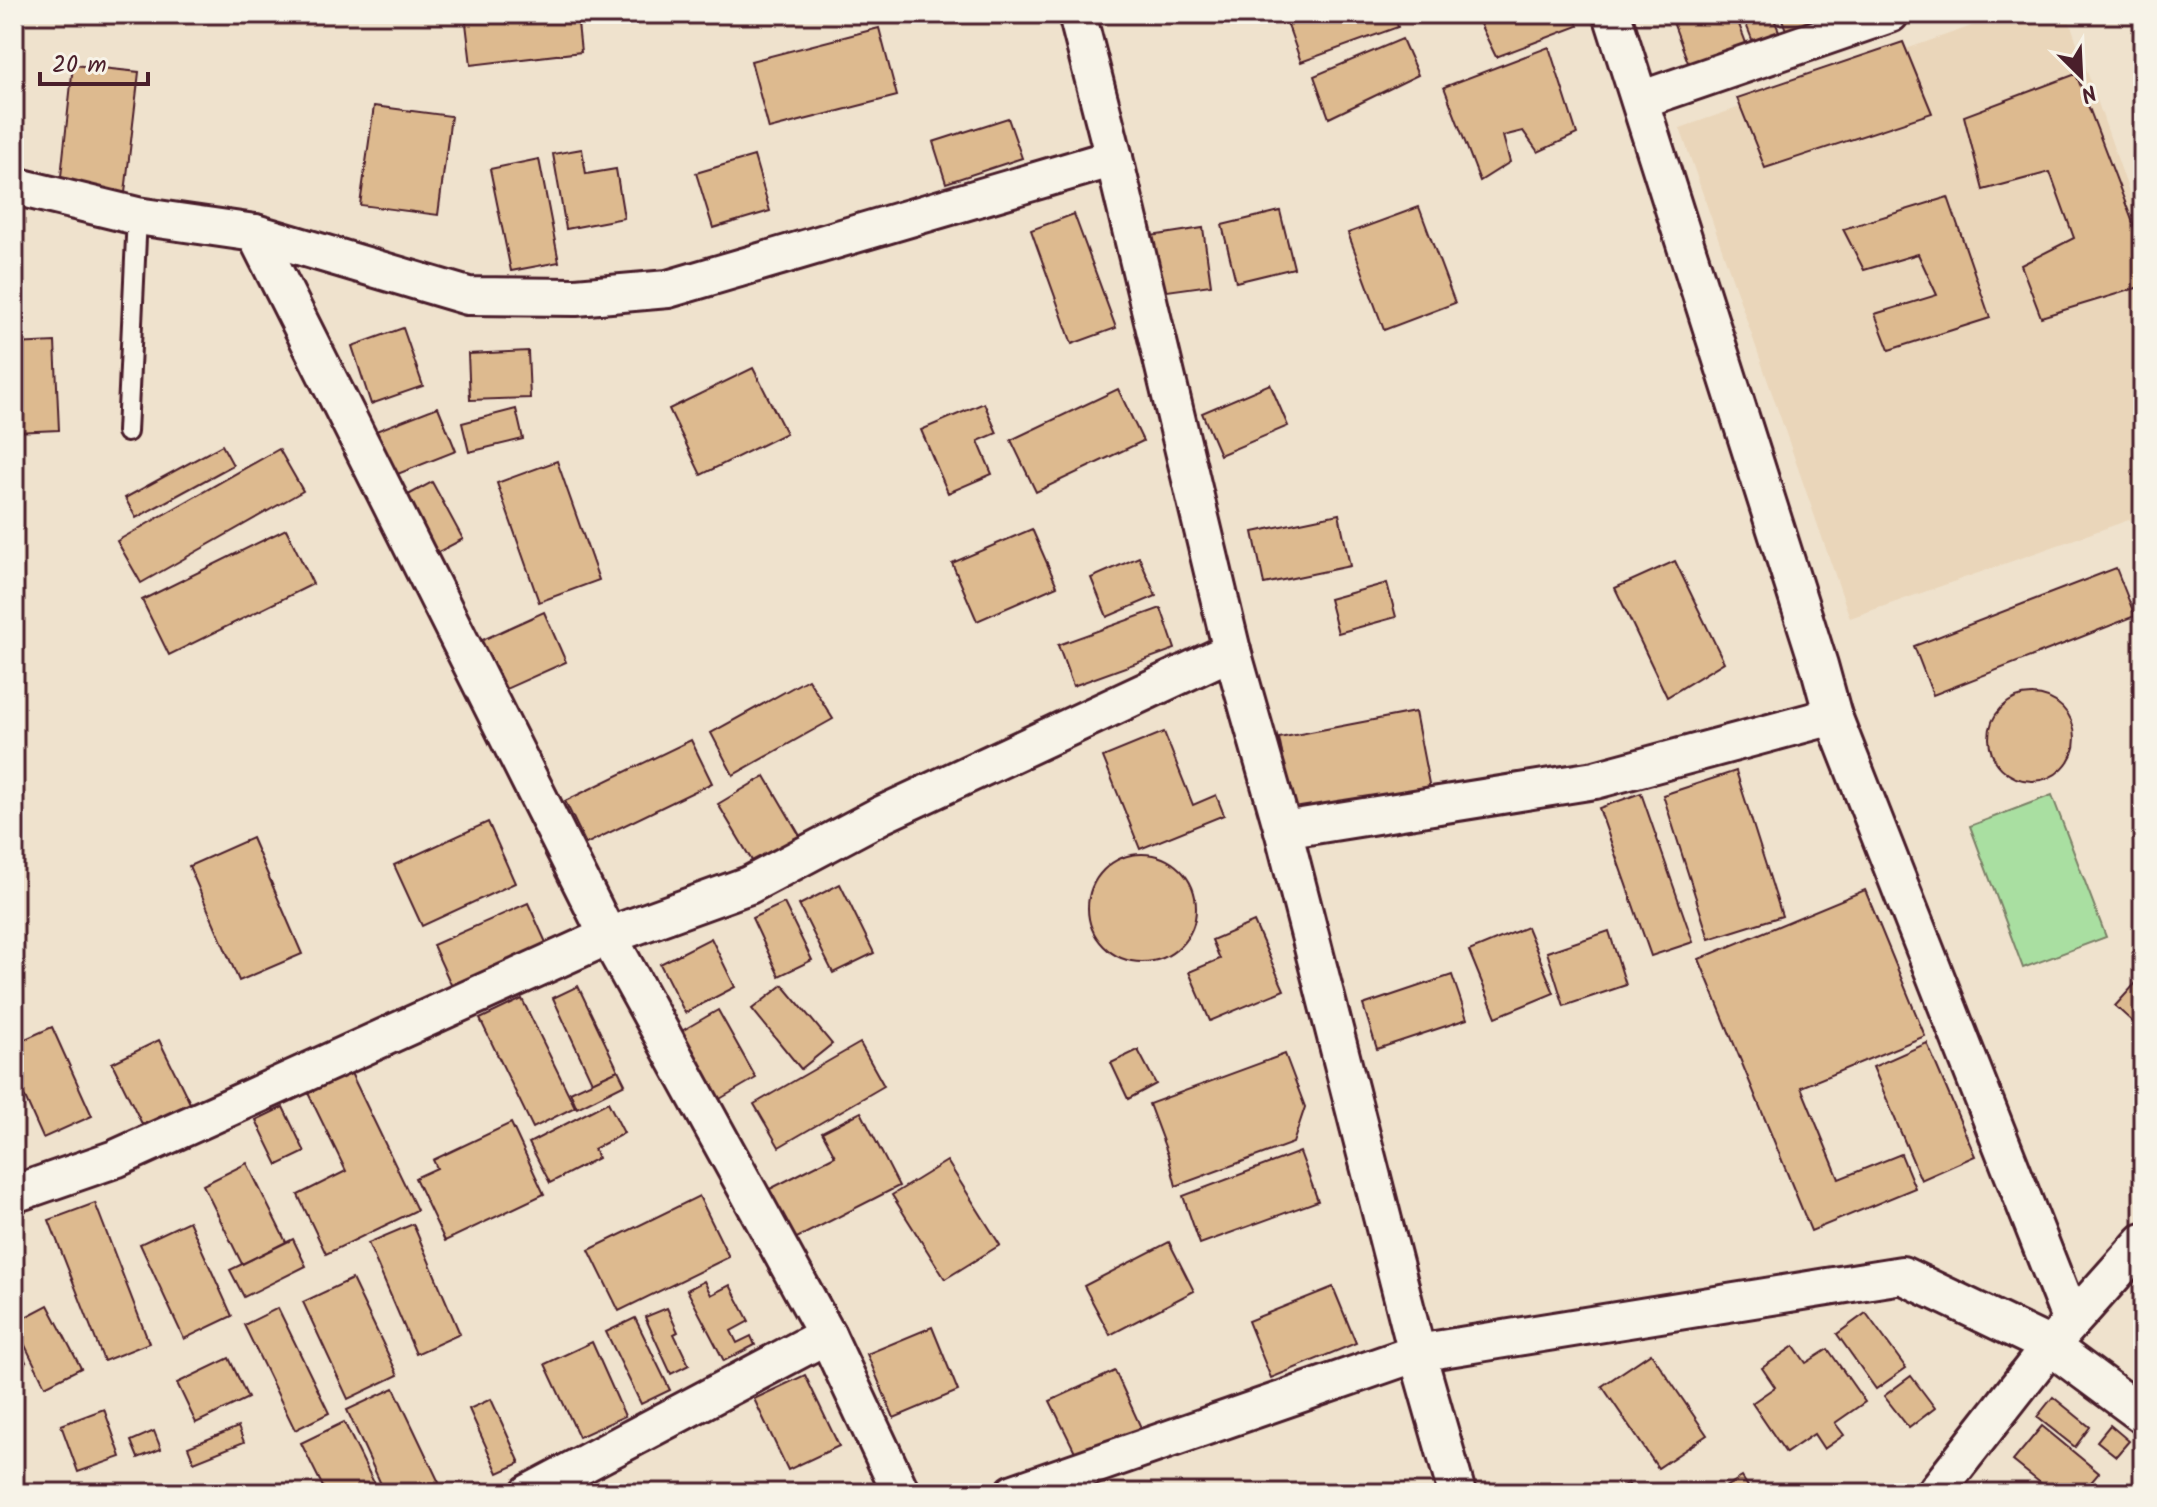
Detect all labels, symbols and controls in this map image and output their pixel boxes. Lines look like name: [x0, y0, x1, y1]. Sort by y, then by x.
scale bar: [40, 36, 148, 86]
north arrow: [2041, 36, 2121, 116]
text: 20 m: [52, 46, 107, 85]
text: N: [2075, 73, 2102, 111]

